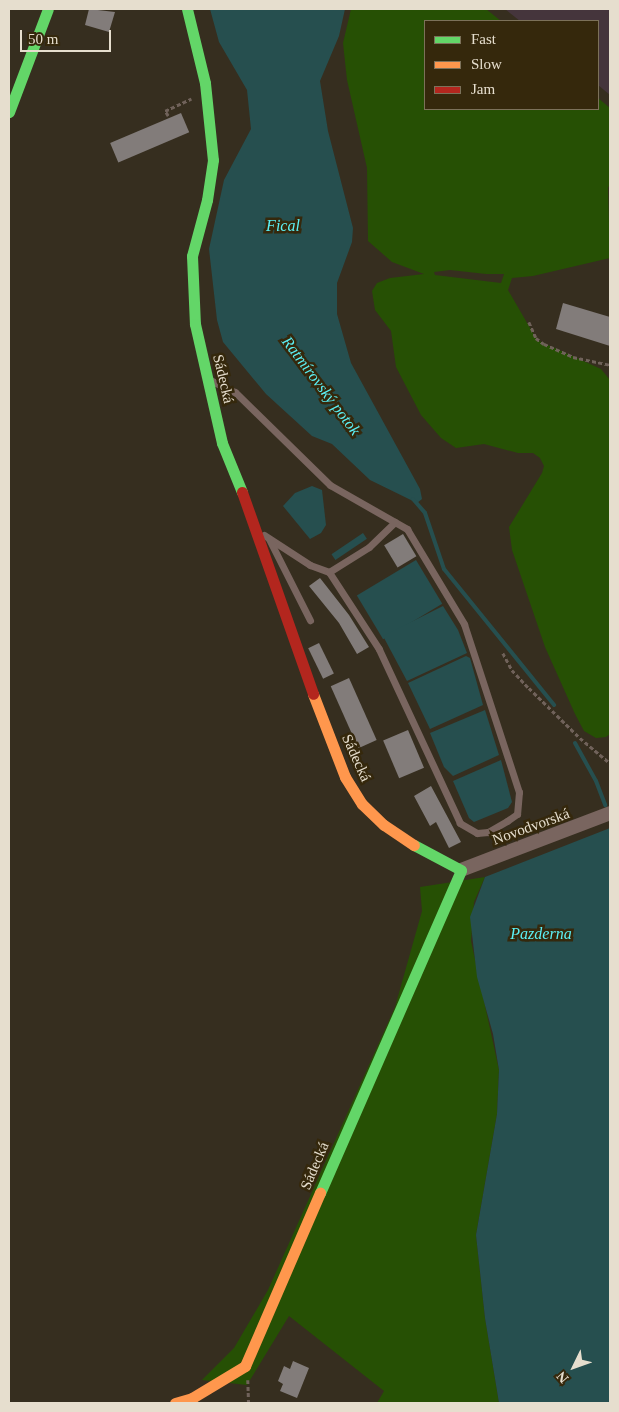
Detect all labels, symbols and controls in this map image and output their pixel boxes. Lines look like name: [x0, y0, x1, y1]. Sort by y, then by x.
scale bar: [22, 20, 114, 52]
legend: [424, 20, 599, 110]
text: 50 m: [28, 31, 58, 47]
text: Fast: [471, 31, 496, 47]
text: Slow: [471, 56, 502, 72]
text: Jam: [471, 81, 495, 97]
water label: Fical: [266, 216, 300, 236]
water label: Ratmírovský potok: [278, 333, 364, 439]
street label: Sádecká: [209, 353, 237, 405]
street label: Sádecká: [338, 732, 374, 784]
street label: Novodvorská: [490, 805, 572, 849]
water label: Pazderna: [510, 924, 572, 944]
street label: Sádecká: [297, 1139, 333, 1193]
north arrow: [549, 1342, 599, 1392]
text: N: [554, 1369, 571, 1386]

